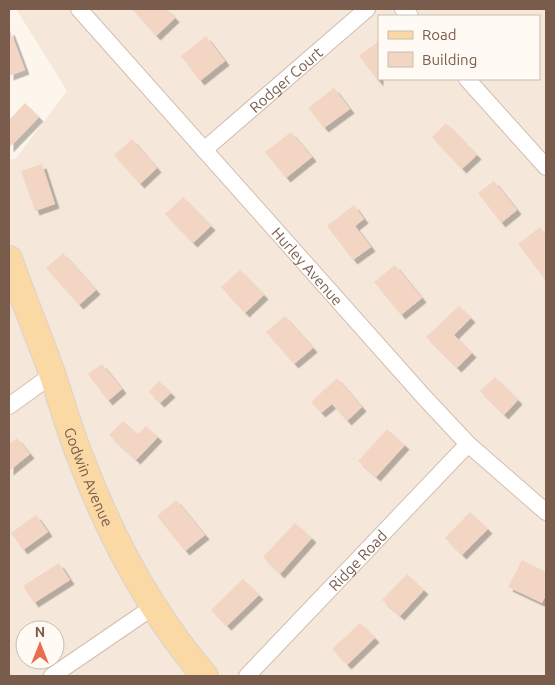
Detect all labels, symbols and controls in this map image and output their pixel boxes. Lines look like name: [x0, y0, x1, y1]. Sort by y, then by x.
legend: [378, 15, 540, 80]
text: Road: [422, 26, 457, 43]
street label: Rodger Court: [246, 43, 326, 116]
text: Building: [422, 51, 477, 68]
street label: Hurley Avenue: [269, 224, 347, 308]
street label: Godwin Avenue: [61, 425, 117, 529]
street label: Ridge Road: [325, 526, 390, 594]
north arrow: [15, 620, 65, 670]
text: N: [35, 624, 45, 640]

